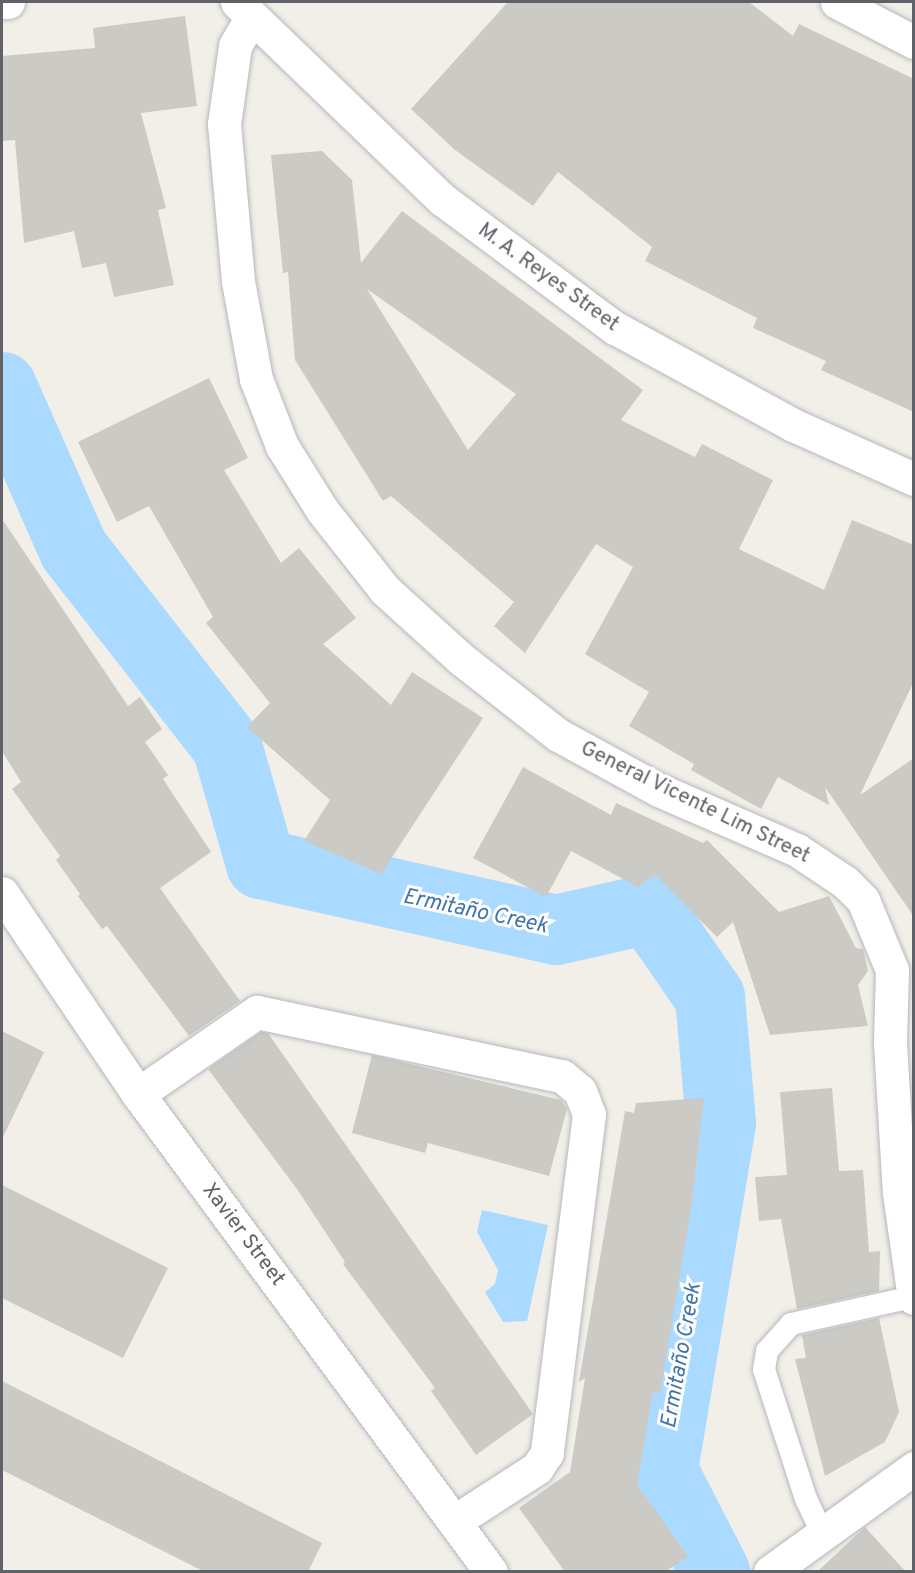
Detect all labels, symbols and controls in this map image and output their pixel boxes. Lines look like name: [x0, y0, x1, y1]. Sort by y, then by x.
street label: M. A. Reyes Street: [472, 218, 624, 338]
street label: General Vicente Lim Street: [576, 736, 814, 870]
water label: Ermitaño Creek: [400, 884, 550, 940]
street label: Xavier Street: [196, 1179, 290, 1291]
water label: Ermitaño Creek: [656, 1281, 708, 1431]

